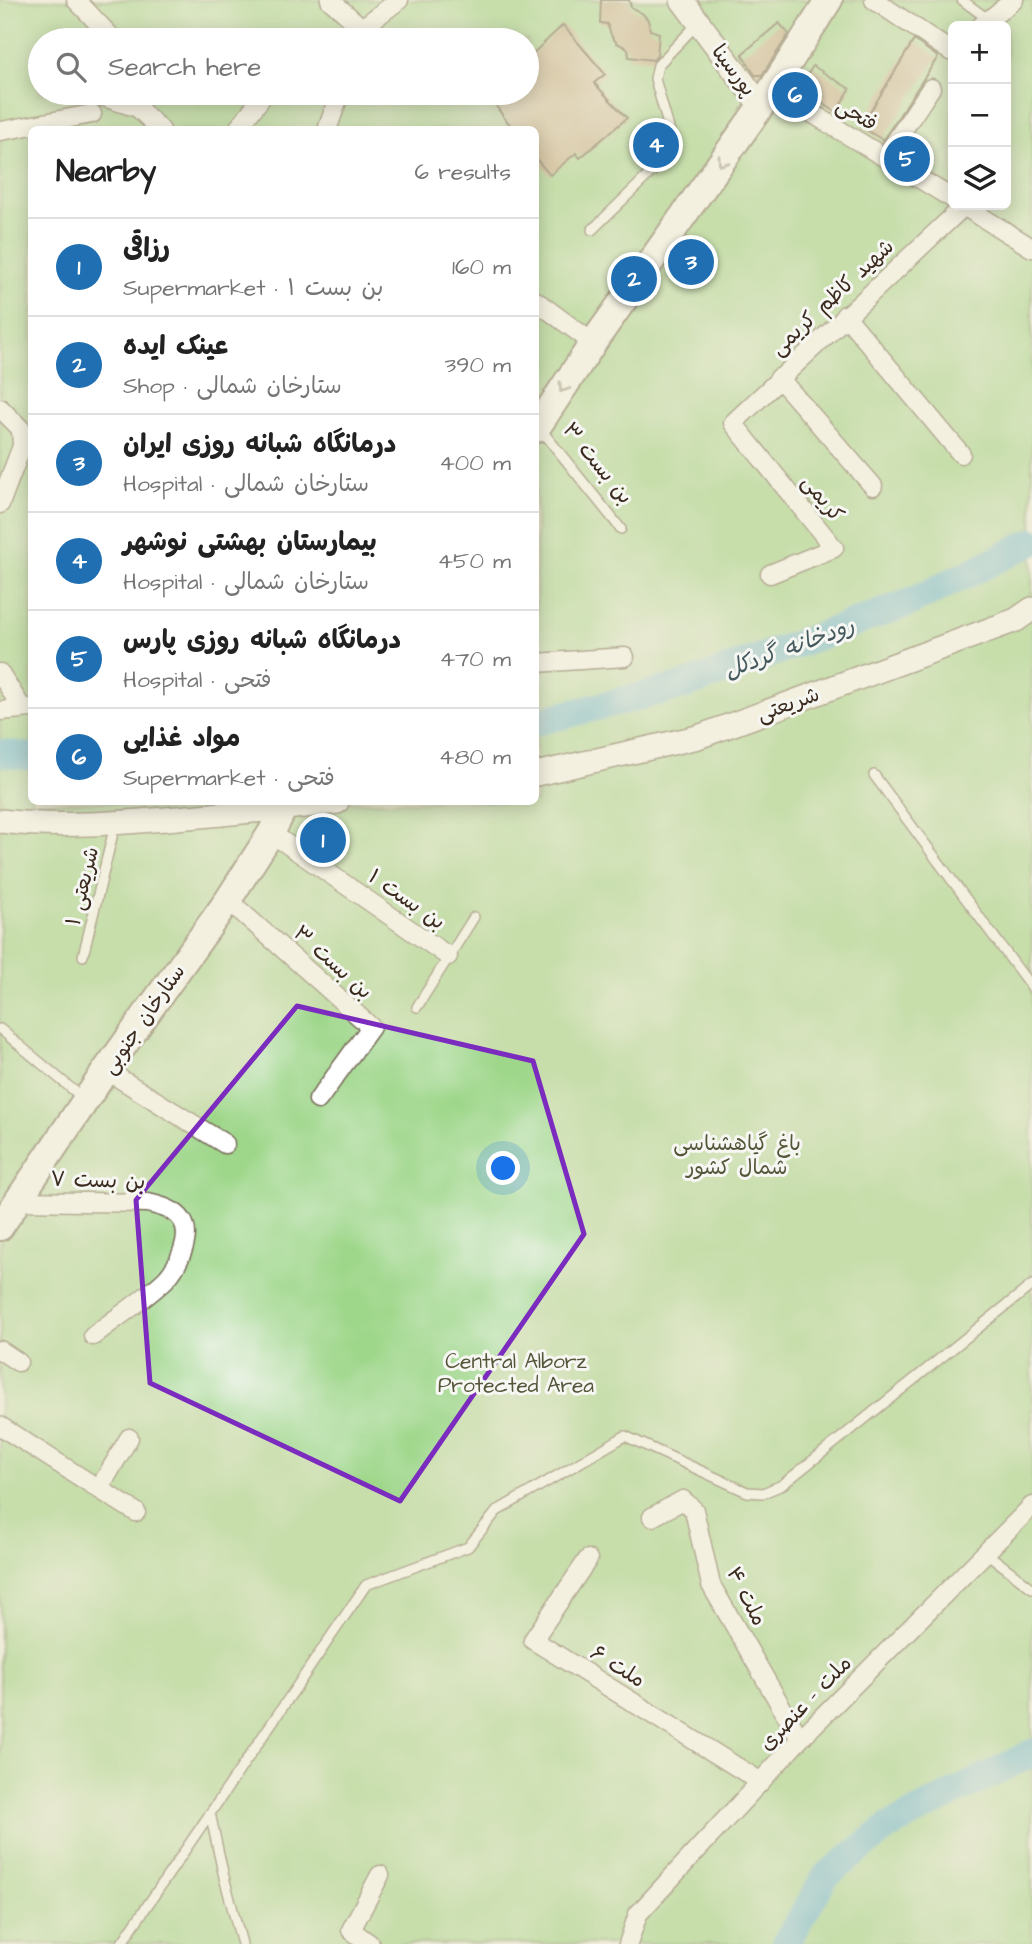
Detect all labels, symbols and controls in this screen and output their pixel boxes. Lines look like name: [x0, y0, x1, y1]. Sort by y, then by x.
map controls: [948, 21, 1011, 210]
button: +: [948, 21, 1011, 84]
search box: [28, 28, 539, 105]
street label: پورسینا: [705, 38, 763, 102]
icon: search: [52, 48, 90, 86]
text: Search here: [108, 49, 261, 85]
pin: 6: [772, 69, 818, 121]
button: −: [948, 84, 1011, 147]
street label: فتحی: [831, 91, 883, 138]
pin: 4: [633, 119, 679, 171]
pin: 5: [884, 133, 930, 185]
button: layers: [948, 147, 1011, 210]
text: Nearby: [56, 151, 156, 193]
one-way arrow: [718, 154, 730, 167]
text: 6 results: [415, 156, 511, 188]
text: رزاقی: [123, 230, 170, 266]
street label: شهید کاظم کریمی: [764, 232, 901, 363]
pin: 3: [668, 236, 714, 288]
text: 1: [78, 251, 80, 283]
text: 160 m: [452, 251, 511, 283]
pin: 2: [611, 253, 657, 305]
text: Supermarket · بن بست ۱: [123, 272, 383, 304]
text: عینک ایده: [123, 328, 228, 364]
text: 2: [72, 349, 86, 381]
text: 390 m: [445, 349, 511, 381]
text: Shop · ستارخان شمالی: [123, 370, 342, 402]
one-way arrow: [559, 380, 571, 393]
street label: بن بست ۳: [556, 416, 640, 510]
text: درمانگاه شبانه روزی ایران: [123, 426, 397, 462]
text: 3: [73, 447, 85, 479]
text: 400 m: [439, 447, 511, 479]
text: Hospital · ستارخان شمالی: [123, 468, 369, 500]
street label: کریمی: [795, 469, 851, 528]
text: بیمارستان بهشتی نوشهر: [123, 524, 377, 560]
text: 4: [71, 545, 87, 577]
text: 450 m: [437, 545, 511, 577]
text: Hospital · ستارخان شمالی: [123, 566, 369, 598]
water label: رودخانه گردکل: [720, 610, 859, 686]
text: درمانگاه شبانه روزی پارس: [123, 622, 401, 658]
text: 5: [71, 643, 87, 675]
text: 470 m: [440, 643, 511, 675]
text: Hospital · فتحی: [123, 664, 272, 696]
street label: شریعتی: [753, 680, 823, 729]
text: مواد غذایی: [123, 720, 240, 756]
text: 6: [72, 741, 86, 773]
text: 480 m: [439, 741, 511, 773]
text: Supermarket · فتحی: [123, 762, 335, 794]
pin: 1: [300, 814, 346, 866]
street label: شریعتی ۱: [59, 844, 106, 929]
street label: بن بست ۱: [362, 862, 451, 936]
street label: بن بست ۳: [287, 919, 379, 1006]
street label: ستارخان جنوبی: [95, 958, 192, 1080]
park label: باغ گیاهشناسی شمال کشور: [673, 1129, 801, 1182]
your location: [486, 1151, 520, 1185]
street label: بن بست ۷: [50, 1164, 146, 1197]
park label: Central Alborz Protected Area: [438, 1347, 594, 1400]
street label: ملت ۴: [719, 1562, 774, 1631]
street label: ملت ۶: [585, 1638, 651, 1695]
street label: ملت - عنصری: [753, 1649, 858, 1757]

